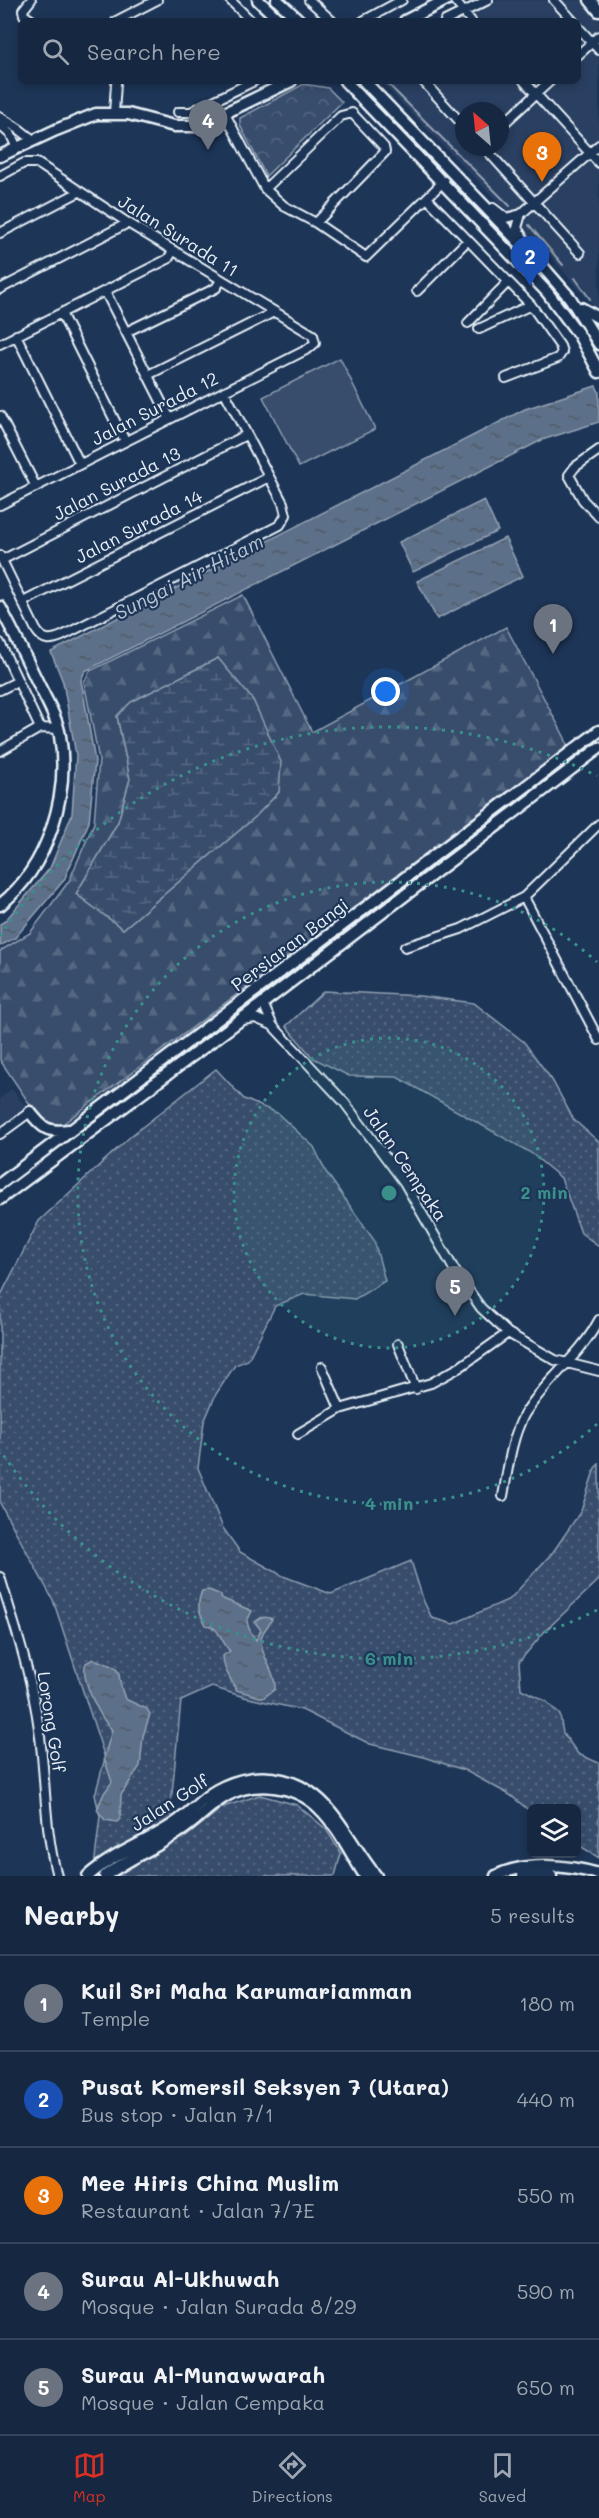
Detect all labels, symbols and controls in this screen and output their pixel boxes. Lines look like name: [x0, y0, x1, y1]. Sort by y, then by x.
search box: [18, 18, 581, 84]
icon: search: [39, 35, 72, 68]
text: Search here: [87, 37, 221, 66]
pin: 4: [188, 100, 228, 150]
north arrow: [455, 102, 509, 156]
pin: 3: [522, 132, 562, 182]
street label: Jalan Surada 11: [114, 189, 243, 282]
pin: 2: [510, 236, 550, 286]
street label: Jalan Surada 12: [87, 366, 222, 450]
street label: Jalan Surada 13: [49, 441, 184, 526]
street label: Jalan Surada 14: [71, 483, 207, 569]
water label: Sungai Air Hitam: [110, 527, 267, 625]
pin: 1: [534, 604, 572, 654]
your location: [371, 677, 400, 706]
street label: Persiaran Bangi: [226, 892, 353, 996]
street label: Jalan Cempaka: [358, 1101, 453, 1226]
text: 2 min: [520, 1180, 568, 1204]
centre of rings: [379, 1183, 399, 1203]
pin: 5: [436, 1266, 474, 1316]
text: 4 min: [365, 1491, 413, 1515]
text: 6 min: [365, 1646, 413, 1670]
street label: Lorong Golf: [32, 1670, 72, 1775]
street label: Jalan Golf: [126, 1768, 214, 1836]
map controls: [527, 1804, 581, 1858]
button: layers: [527, 1804, 581, 1858]
text: Nearby: [24, 1898, 119, 1932]
text: 5 results: [490, 1902, 575, 1928]
text: Kuil Sri Maha Karumariamman: [81, 1976, 412, 2005]
text: 1: [39, 1990, 48, 2016]
text: 180 m: [519, 1990, 575, 2016]
text: Temple: [81, 2005, 150, 2031]
text: Pusat Komersil Seksyen 7 (Utara): [81, 2072, 449, 2101]
text: 2: [38, 2086, 49, 2112]
text: 440 m: [517, 2086, 575, 2112]
text: Bus stop · Jalan 7/1: [81, 2101, 274, 2127]
text: Mee Hiris China Muslim: [81, 2168, 339, 2197]
text: 3: [38, 2182, 50, 2208]
text: 550 m: [517, 2182, 575, 2208]
text: Restaurant · Jalan 7/7E: [81, 2197, 315, 2223]
text: Surau Al-Ukhuwah: [81, 2264, 279, 2293]
text: 4: [37, 2278, 50, 2304]
text: 590 m: [517, 2278, 575, 2304]
text: Mosque · Jalan Surada 8/29: [81, 2293, 356, 2319]
text: Surau Al-Munawwarah: [81, 2360, 325, 2389]
text: 5: [38, 2374, 49, 2400]
text: 650 m: [517, 2374, 575, 2400]
text: Mosque · Jalan Cempaka: [81, 2389, 325, 2415]
tab: Map: [73, 2449, 106, 2506]
tab: Directions: [252, 2449, 333, 2506]
tab: Saved: [479, 2449, 526, 2506]

